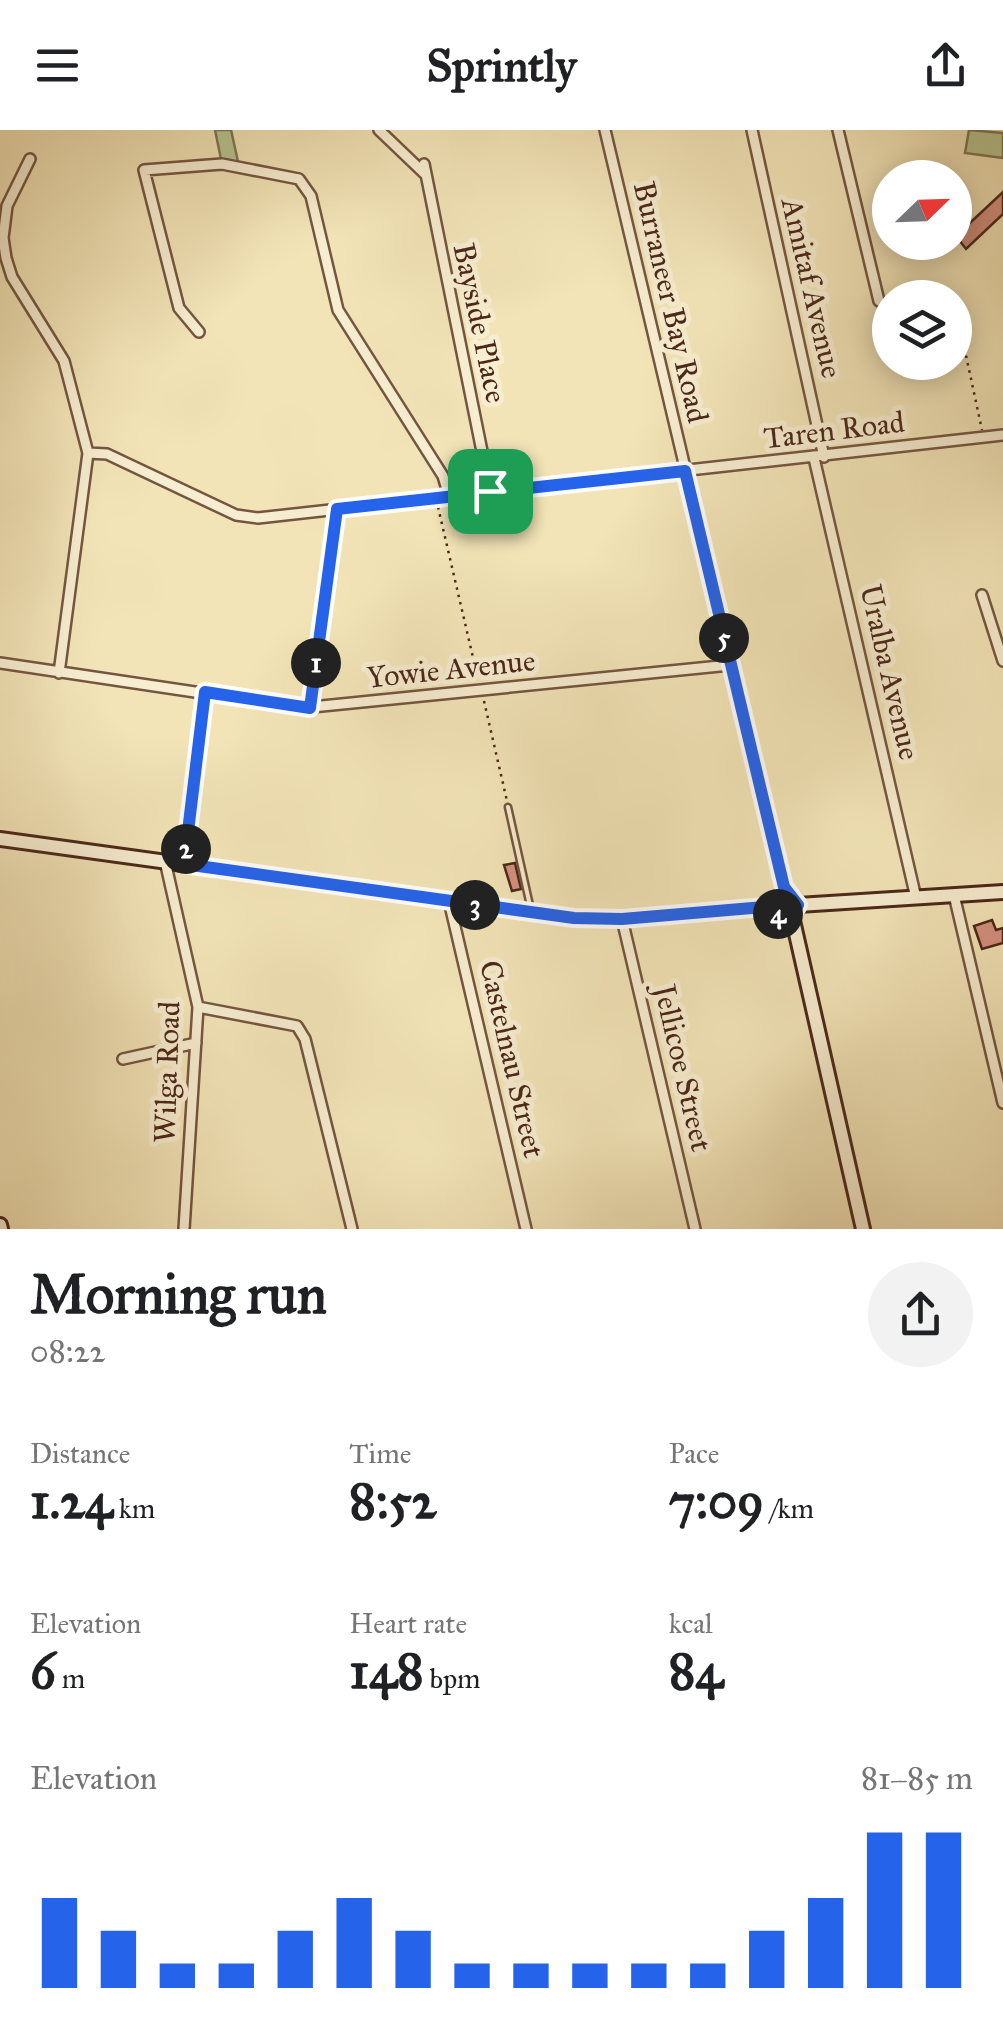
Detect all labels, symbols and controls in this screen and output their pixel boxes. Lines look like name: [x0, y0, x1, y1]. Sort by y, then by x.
icon: menu: [30, 38, 85, 93]
text: Sprintly: [426, 38, 577, 93]
icon: share: [918, 38, 973, 93]
north arrow: [872, 160, 972, 260]
map controls: [872, 160, 972, 380]
street label: Burraneer Bay Road: [626, 178, 716, 426]
street label: Amitaf Avenue: [773, 193, 850, 381]
street label: Bayside Place: [446, 240, 514, 406]
button: layers: [872, 280, 972, 380]
street label: Taren Road: [762, 404, 906, 456]
pin: [448, 449, 533, 534]
icon: arrive: [463, 464, 518, 519]
street label: Uralba Avenue: [852, 581, 928, 763]
pin: 5: [699, 613, 749, 663]
text: 5: [717, 620, 731, 655]
pin: 1: [291, 638, 341, 688]
street label: Yowie Avenue: [365, 642, 537, 696]
text: 1: [310, 645, 322, 680]
pin: 2: [161, 824, 211, 874]
text: 2: [179, 831, 193, 866]
pin: 3: [450, 880, 500, 930]
text: 3: [469, 887, 481, 922]
pin: 4: [753, 889, 803, 939]
text: 4: [770, 896, 786, 931]
street label: Castelnau Street: [472, 957, 552, 1161]
street label: Jellicoe Street: [646, 978, 720, 1155]
street label: Wilga Road: [147, 1000, 187, 1144]
text: Morning run: [30, 1261, 327, 1328]
button: share: [868, 1262, 973, 1367]
text: 08:22: [30, 1332, 105, 1371]
text: Distance: [30, 1436, 130, 1471]
text: Time: [349, 1436, 411, 1471]
text: Pace: [669, 1436, 719, 1471]
text: 1.24: [30, 1471, 113, 1532]
text: 8:52: [349, 1471, 436, 1532]
text: 7:09: [669, 1471, 764, 1532]
text: km: [113, 1491, 155, 1526]
text: /km: [764, 1491, 814, 1526]
text: Elevation: [30, 1606, 141, 1641]
text: Heart rate: [349, 1606, 467, 1641]
text: kcal: [669, 1606, 713, 1641]
text: 6: [30, 1641, 56, 1702]
text: 148: [349, 1641, 424, 1702]
text: 84: [669, 1641, 723, 1702]
text: m: [56, 1661, 85, 1696]
text: bpm: [424, 1661, 481, 1696]
text: Elevation: [30, 1759, 157, 1798]
text: 81–85 m: [861, 1759, 973, 1798]

